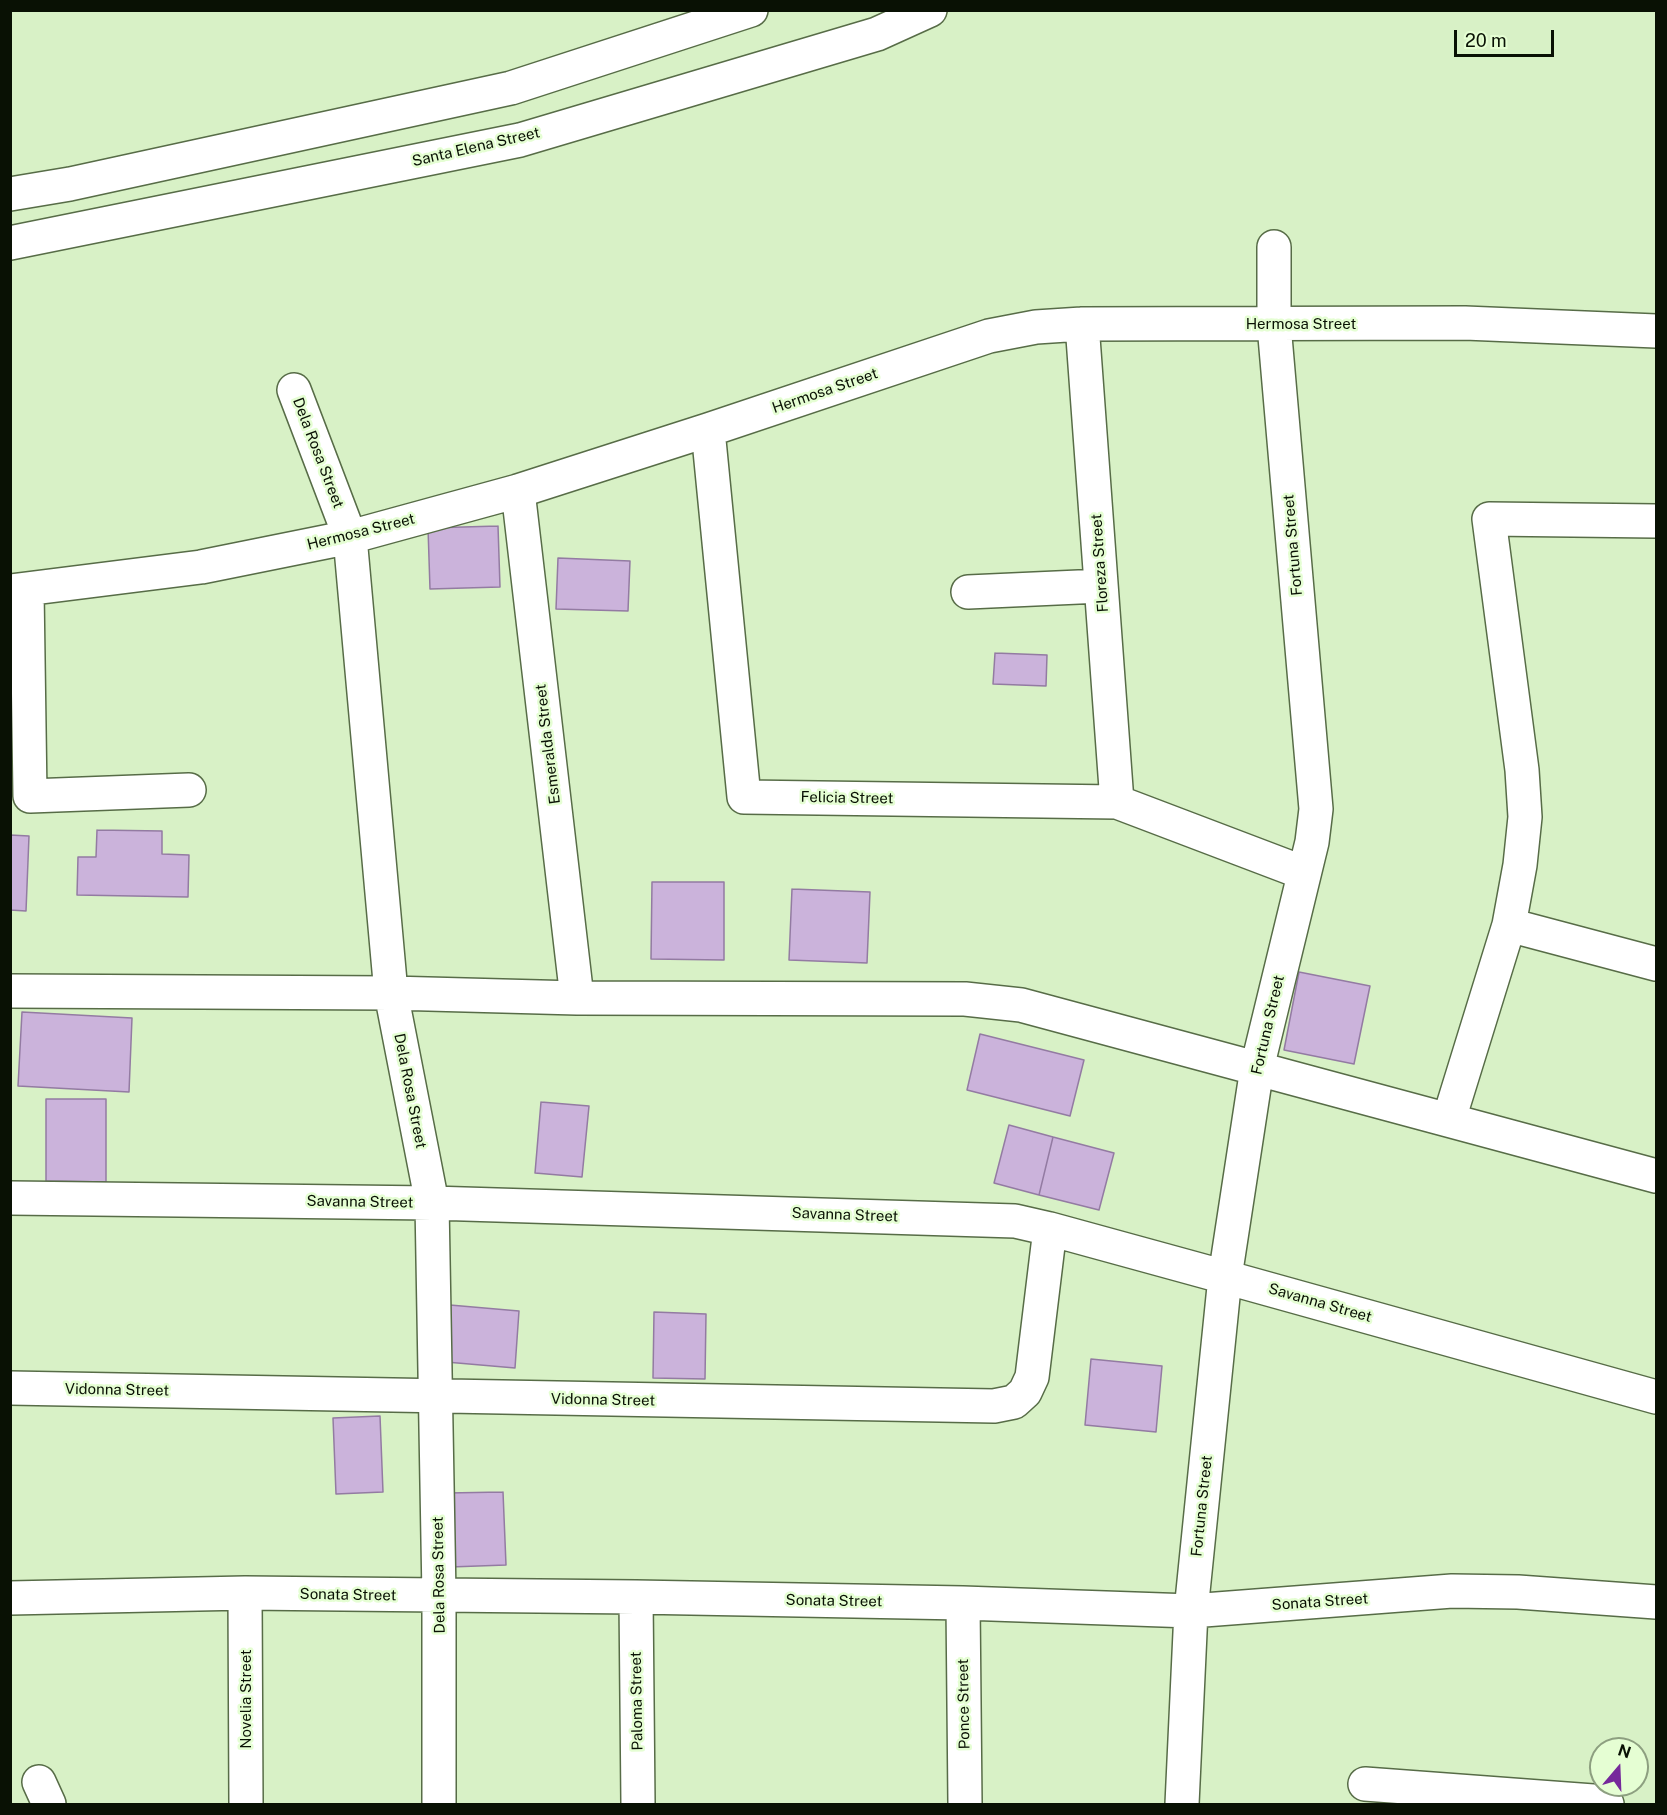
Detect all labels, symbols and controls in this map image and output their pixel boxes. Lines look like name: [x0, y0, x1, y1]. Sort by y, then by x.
scale bar: [1457, 18, 1558, 56]
text: 20 m: [1465, 30, 1507, 51]
street label: Santa Elena Street: [410, 124, 542, 170]
street label: Hermosa Street: [1246, 315, 1356, 333]
street label: Hermosa Street: [770, 364, 880, 418]
street label: Dela Rosa Street: [289, 395, 347, 511]
street label: Fortuna Street: [1280, 494, 1306, 596]
street label: Hermosa Street: [305, 510, 417, 554]
street label: Floreza Street: [1088, 513, 1112, 613]
street label: Esmeralda Street: [532, 683, 564, 805]
street label: Felicia Street: [800, 788, 894, 808]
street label: Fortuna Street: [1248, 973, 1288, 1077]
street label: Dela Rosa Street: [390, 1032, 430, 1150]
street label: Savanna Street: [306, 1192, 414, 1212]
street label: Savanna Street: [791, 1204, 899, 1226]
street label: Savanna Street: [1266, 1280, 1374, 1326]
street label: Vidonna Street: [65, 1380, 169, 1400]
street label: Vidonna Street: [551, 1390, 655, 1410]
street label: Fortuna Street: [1188, 1454, 1216, 1558]
street label: Dela Rosa Street: [429, 1516, 449, 1634]
street label: Sonata Street: [300, 1585, 396, 1605]
street label: Sonata Street: [1271, 1590, 1369, 1614]
street label: Sonata Street: [786, 1591, 882, 1611]
street label: Novelia Street: [237, 1649, 255, 1749]
street label: Paloma Street: [627, 1651, 647, 1751]
street label: Ponce Street: [954, 1659, 974, 1749]
north arrow: [1589, 1737, 1649, 1797]
text: N: [1615, 1740, 1633, 1762]

